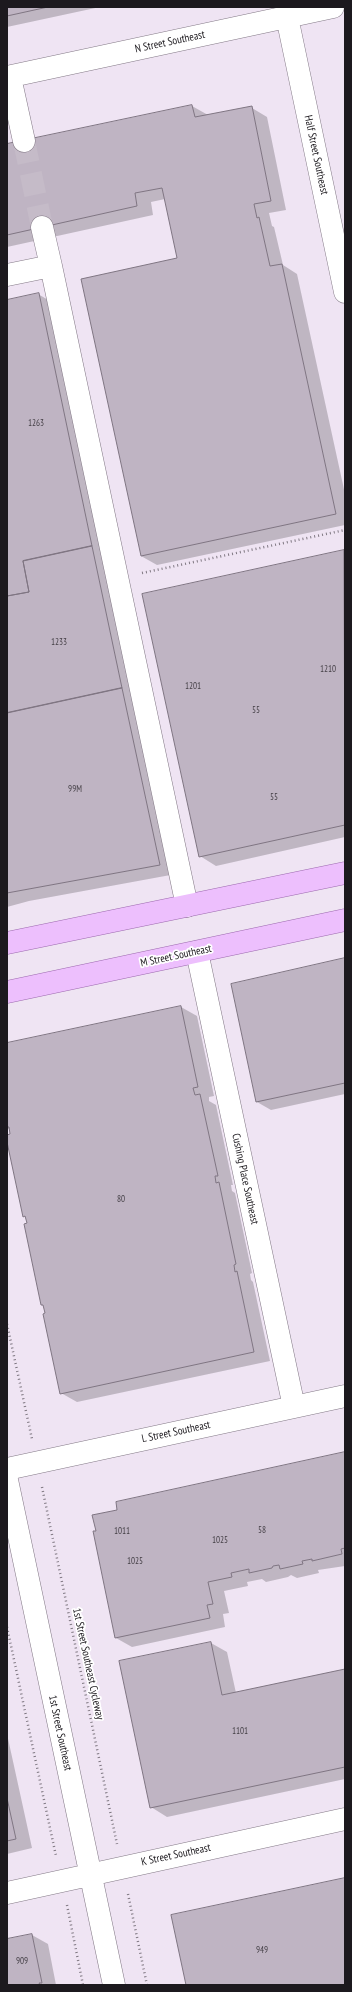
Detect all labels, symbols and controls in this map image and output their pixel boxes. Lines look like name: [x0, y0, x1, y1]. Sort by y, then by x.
street label: N Street Southeast: [134, 28, 206, 56]
street label: Half Street Southeast: [301, 114, 331, 196]
house number: 1263: [28, 418, 44, 428]
house number: 1233: [51, 637, 67, 647]
house number: 1210: [320, 664, 336, 674]
house number: 1201: [185, 681, 201, 691]
house number: 55: [252, 705, 260, 715]
house number: 99M: [68, 784, 82, 794]
house number: 55: [270, 792, 278, 802]
street label: M Street Southeast: [139, 942, 213, 970]
street label: Cushing Place Southeast: [229, 1132, 261, 1226]
house number: 80: [117, 1194, 125, 1204]
street label: L Street Southeast: [140, 1418, 212, 1446]
house number: 58: [258, 1525, 266, 1535]
house number: 1011: [114, 1526, 130, 1536]
house number: 1025: [212, 1535, 228, 1545]
house number: 1025: [127, 1556, 143, 1566]
street label: 1st Street Southeast Cycleway: [70, 1607, 106, 1721]
street label: 1st Street Southeast: [46, 1694, 74, 1772]
house number: 1101: [232, 1726, 248, 1736]
street label: K Street Southeast: [140, 1841, 212, 1869]
house number: 949: [256, 1945, 268, 1955]
house number: 909: [16, 1956, 28, 1966]

